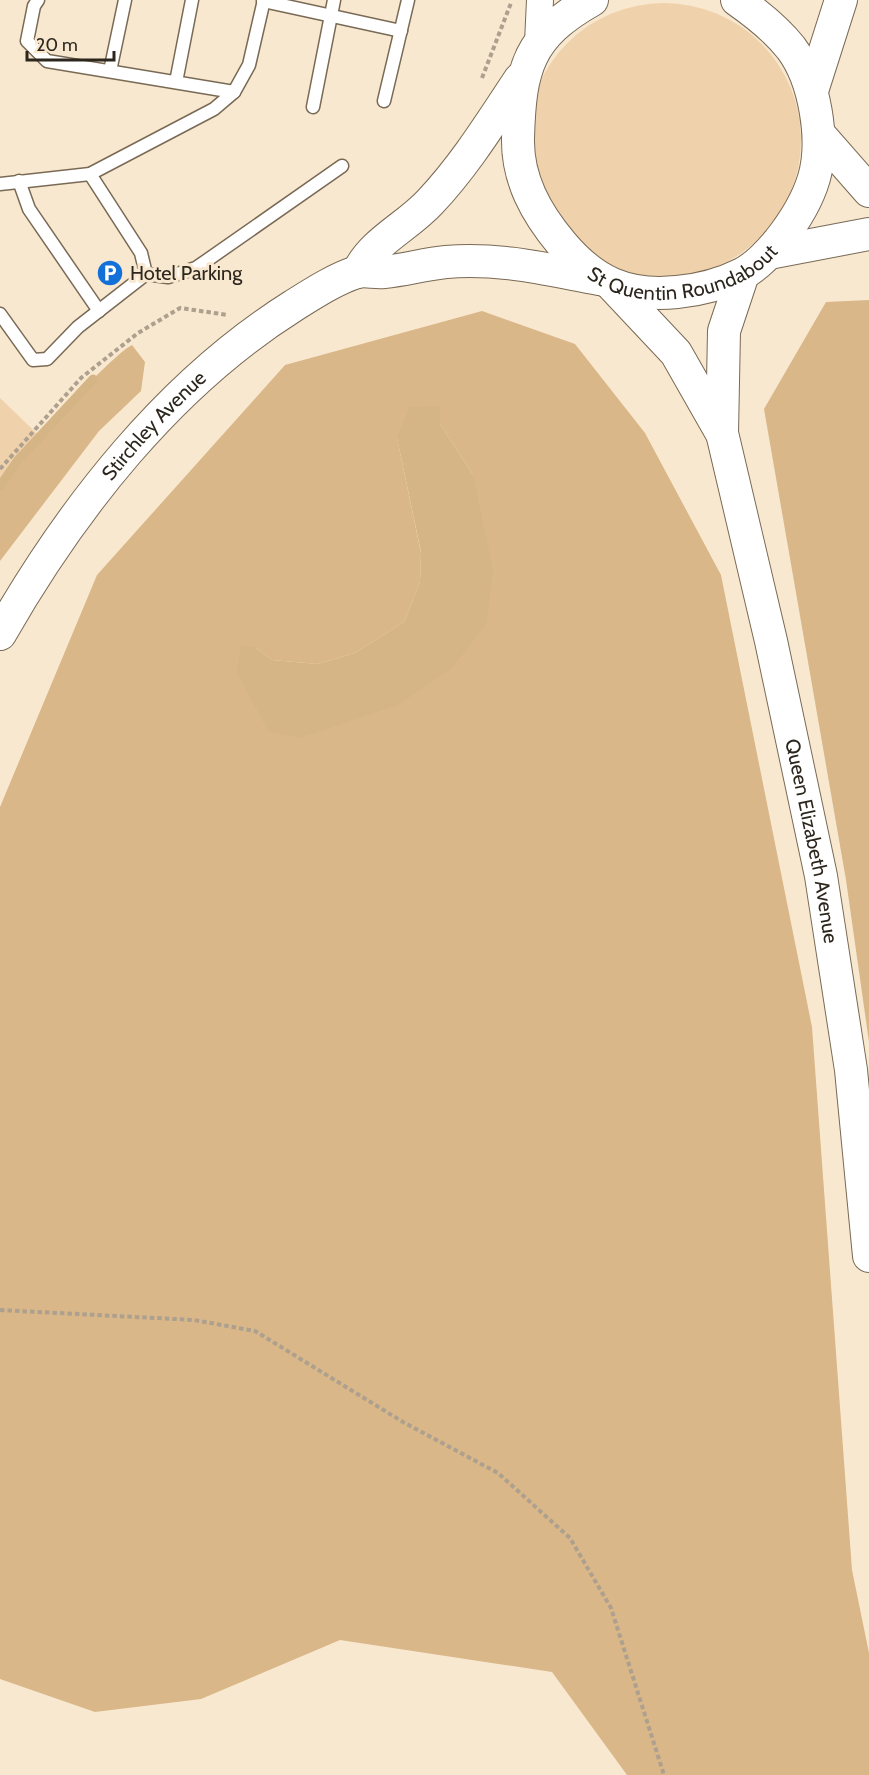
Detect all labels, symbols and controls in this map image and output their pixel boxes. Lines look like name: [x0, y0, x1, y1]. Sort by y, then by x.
scale bar: [27, 24, 114, 62]
text: 20 m: [36, 34, 78, 56]
street label: St Quentin Roundabout: [583, 239, 782, 305]
parking icon: Hotel Parking: [95, 258, 125, 288]
place label: Hotel Parking: [130, 261, 243, 285]
street label: Stirchley Avenue: [97, 366, 211, 485]
street label: Queen Elizabeth Avenue: [780, 737, 843, 945]

